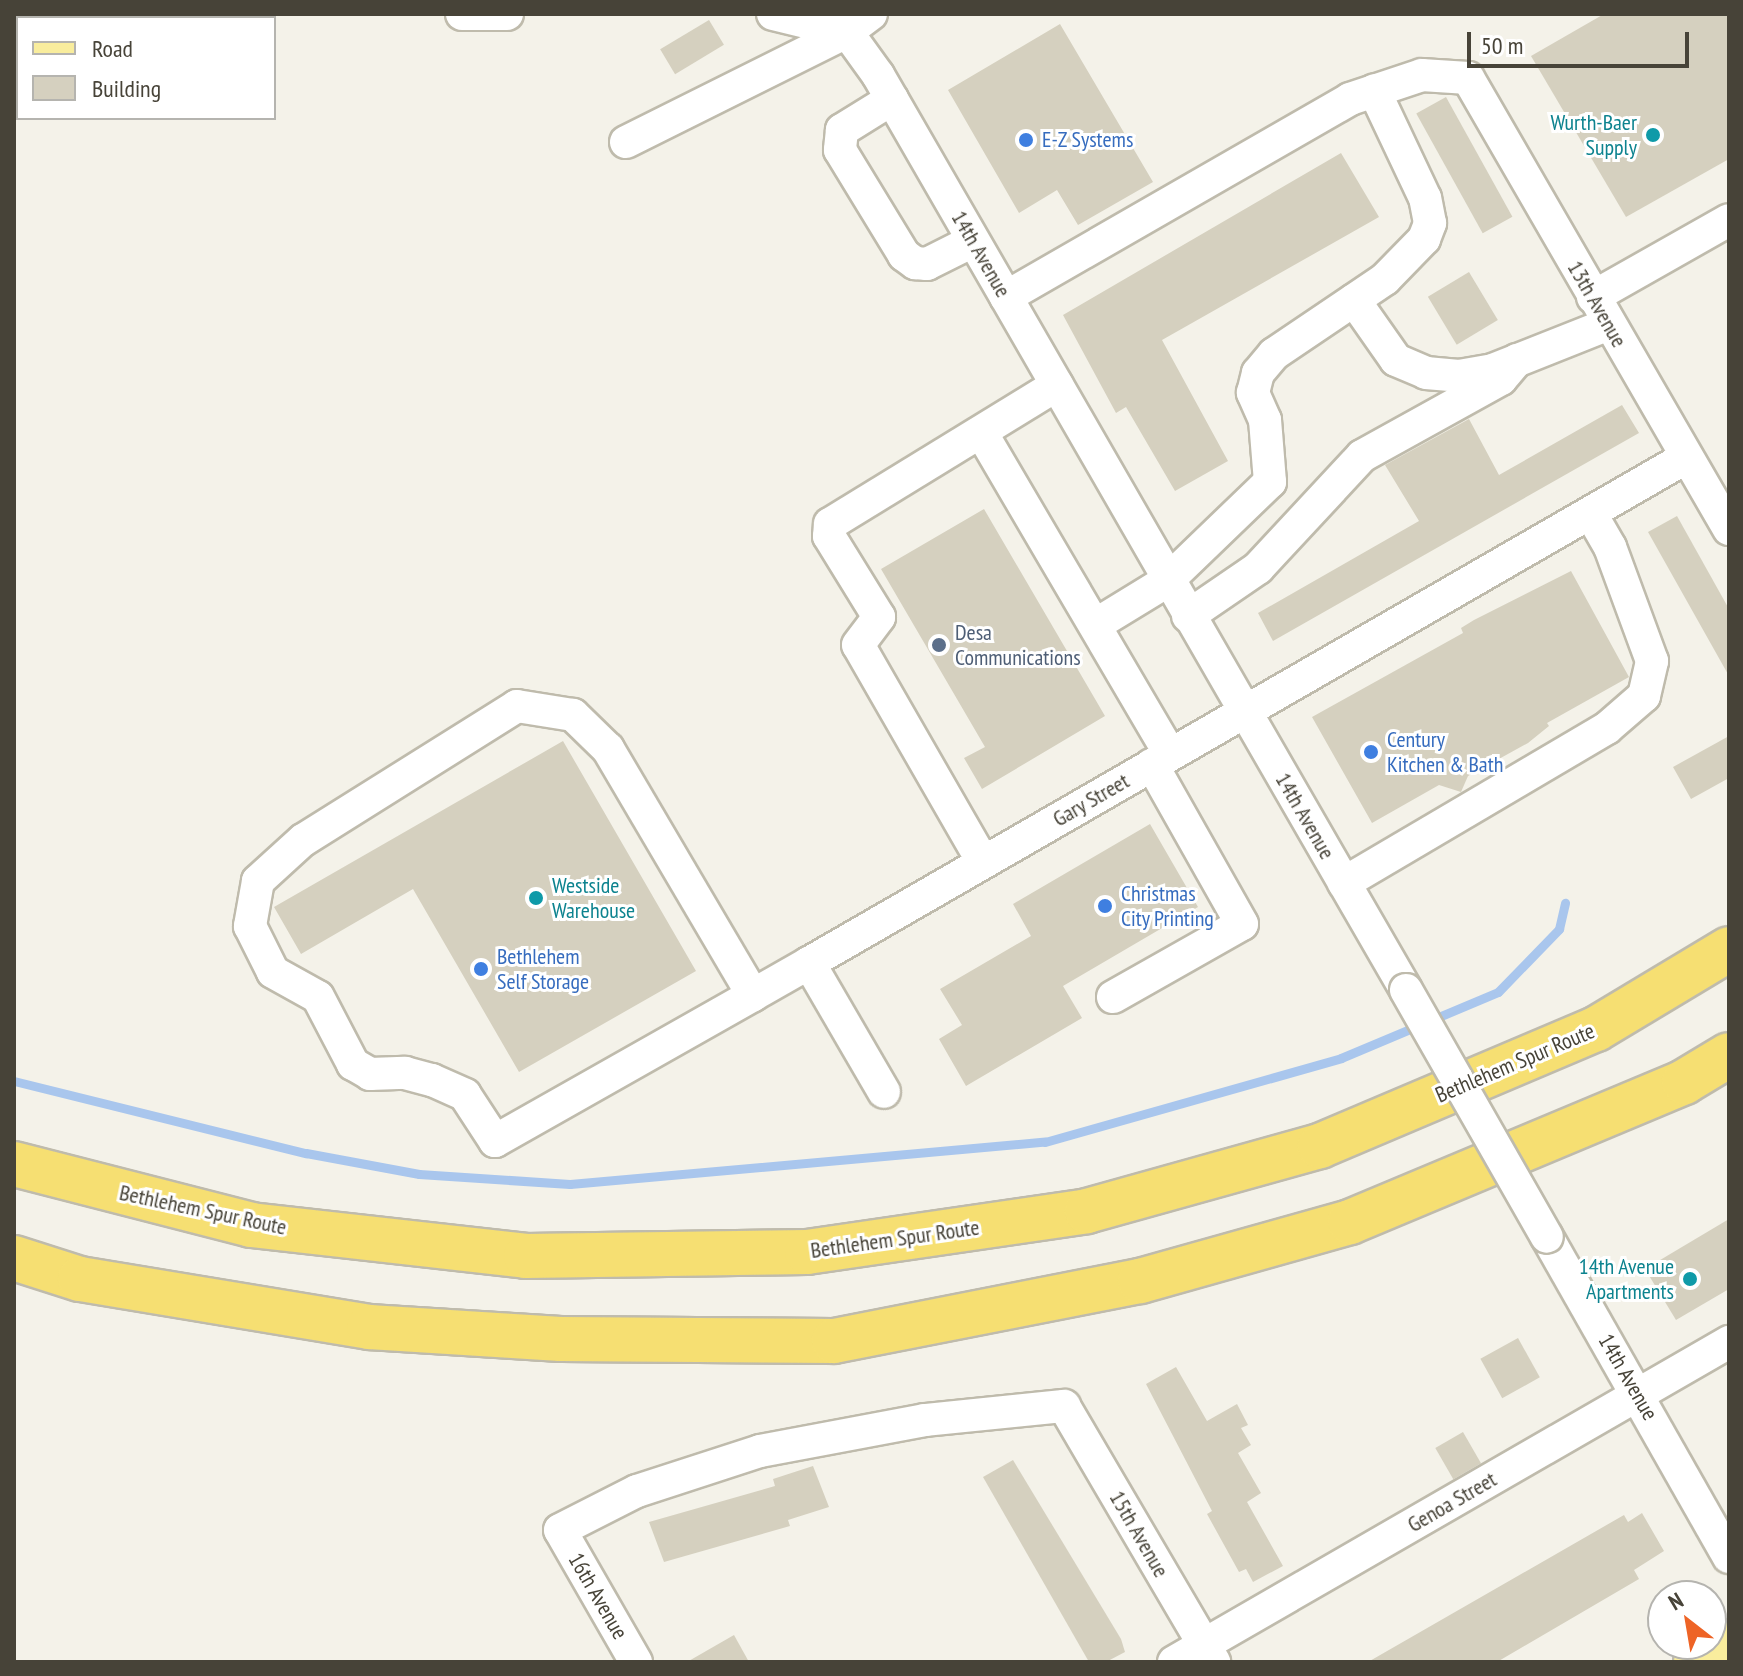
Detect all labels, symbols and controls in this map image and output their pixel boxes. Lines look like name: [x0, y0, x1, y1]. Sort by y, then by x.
legend: [16, 16, 276, 120]
scale bar: [1471, 16, 1693, 66]
text: 50 m: [1481, 30, 1523, 61]
text: Road: [92, 33, 133, 64]
text: Building: [92, 73, 161, 104]
place label: Wurth-Baer Supply: [1550, 109, 1637, 160]
marker: Wurth-Baer Supply: [1644, 126, 1662, 144]
place label: E-Z Systems: [1042, 127, 1134, 153]
marker: E-Z Systems: [1017, 131, 1035, 149]
street label: 14th Avenue: [946, 206, 1016, 302]
street label: 13th Avenue: [1562, 256, 1632, 352]
place label: Desa Communications: [955, 619, 1081, 670]
marker: Desa Communications: [930, 636, 948, 654]
place label: Century Kitchen & Bath: [1387, 726, 1503, 778]
marker: Century Kitchen & Bath: [1362, 743, 1380, 761]
street label: Gary Street: [1048, 768, 1134, 832]
street label: 14th Avenue: [1270, 768, 1340, 864]
place label: Westside Warehouse: [552, 872, 635, 924]
place label: Christmas City Printing: [1121, 880, 1214, 932]
marker: Westside Warehouse: [527, 889, 545, 907]
marker: Christmas City Printing: [1096, 897, 1114, 915]
place label: Bethlehem Self Storage: [497, 943, 589, 994]
marker: Bethlehem Self Storage: [472, 960, 490, 978]
street label: Bethlehem Spur Route: [1432, 1018, 1598, 1108]
street label: Bethlehem Spur Route: [117, 1179, 289, 1241]
street label: Bethlehem Spur Route: [809, 1214, 981, 1264]
place label: 14th Avenue Apartments: [1578, 1253, 1674, 1304]
marker: 14th Avenue Apartments: [1681, 1270, 1699, 1288]
street label: 14th Avenue: [1593, 1329, 1663, 1425]
street label: Genoa Street: [1403, 1466, 1501, 1538]
street label: 15th Avenue: [1104, 1486, 1174, 1582]
street label: 16th Avenue: [563, 1548, 633, 1644]
north arrow: [1647, 1580, 1727, 1660]
text: N: [1663, 1586, 1688, 1616]

